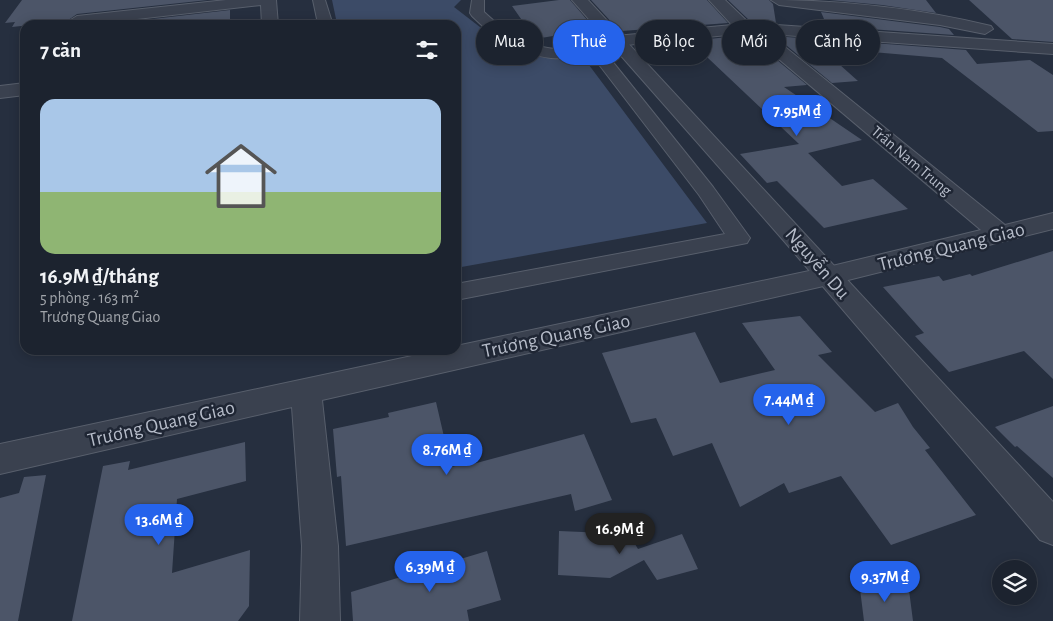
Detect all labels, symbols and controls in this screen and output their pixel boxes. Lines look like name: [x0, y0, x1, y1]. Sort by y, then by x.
chip: Mua: [476, 20, 543, 65]
chip: Thuê: [553, 20, 625, 65]
chip: Bộ lọc: [635, 20, 712, 65]
chip: Mới: [722, 20, 786, 65]
chip: Căn hộ: [796, 20, 880, 65]
icon: filters: [413, 36, 441, 64]
text: 7 căn: [40, 40, 81, 61]
pin: 7.95M ₫: [751, 94, 843, 137]
text: 7.95M ₫: [773, 103, 821, 119]
street label: Trần Nam Trung: [868, 123, 955, 199]
icon: home: [196, 131, 286, 221]
street label: Trương Quang Giao: [876, 219, 1027, 275]
street label: Nguyễn Du: [781, 224, 853, 303]
text: 16.9M ₫/tháng: [40, 266, 159, 287]
text: 5 phòng · 163 m²: [40, 290, 139, 306]
text: Trương Quang Giao: [40, 309, 160, 325]
street label: Trương Quang Giao: [481, 311, 632, 361]
pin: 7.44M ₫: [743, 384, 835, 426]
text: 7.44M ₫: [764, 392, 814, 408]
street label: Trương Quang Giao: [86, 397, 237, 451]
pin: 8.76M ₫: [401, 434, 493, 476]
text: 8.76M ₫: [422, 442, 472, 458]
pin: 13.6M ₫: [113, 504, 205, 546]
text: 13.6M ₫: [135, 512, 183, 528]
pin: 16.9M ₫: [574, 512, 666, 555]
text: 16.9M ₫: [596, 521, 644, 537]
pin: 6.39M ₫: [384, 550, 476, 593]
text: 6.39M ₫: [406, 559, 455, 575]
pin: 9.37M ₫: [839, 560, 931, 603]
map controls: [992, 560, 1037, 605]
button: layers: [992, 560, 1037, 605]
text: 9.37M ₫: [861, 569, 909, 585]

